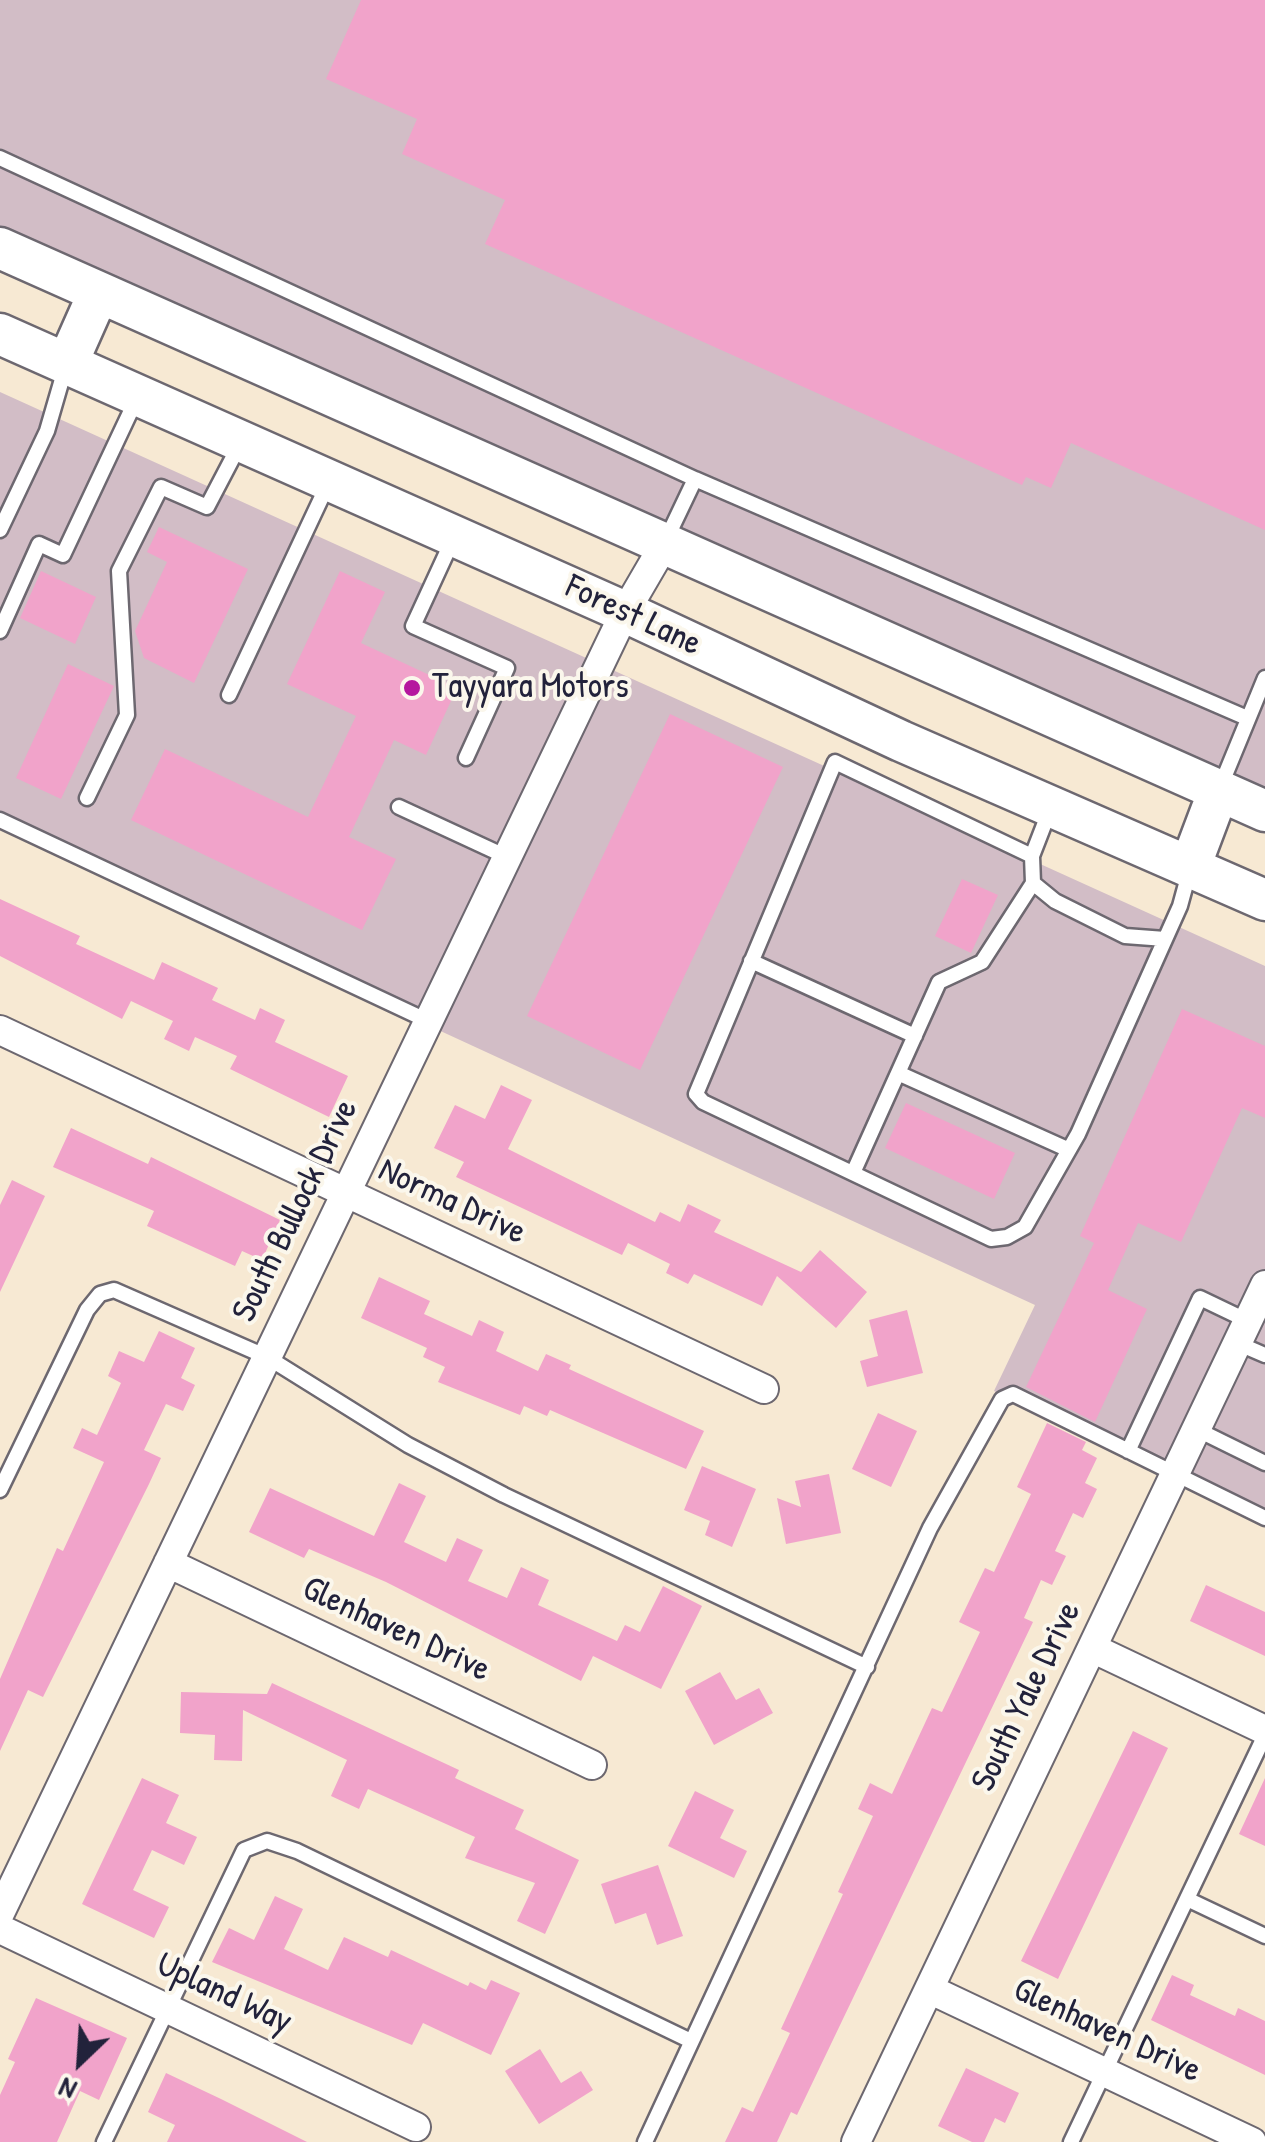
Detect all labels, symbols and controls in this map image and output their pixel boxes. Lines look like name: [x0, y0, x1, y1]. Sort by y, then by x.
street label: Forest Lane: [559, 566, 707, 666]
place label: Tayyara Motors: [432, 667, 629, 709]
marker: Tayyara Motors: [401, 677, 423, 699]
street label: South Bullock Drive: [224, 1093, 368, 1329]
street label: Norma Drive: [372, 1150, 532, 1254]
street label: Glenhaven Drive: [296, 1568, 496, 1692]
street label: South Yale Drive: [963, 1596, 1091, 1798]
street label: Upland Way: [149, 1944, 299, 2044]
street label: Glenhaven Drive: [1007, 1969, 1207, 2093]
north arrow: [30, 2012, 130, 2112]
text: N: [53, 2069, 82, 2110]

